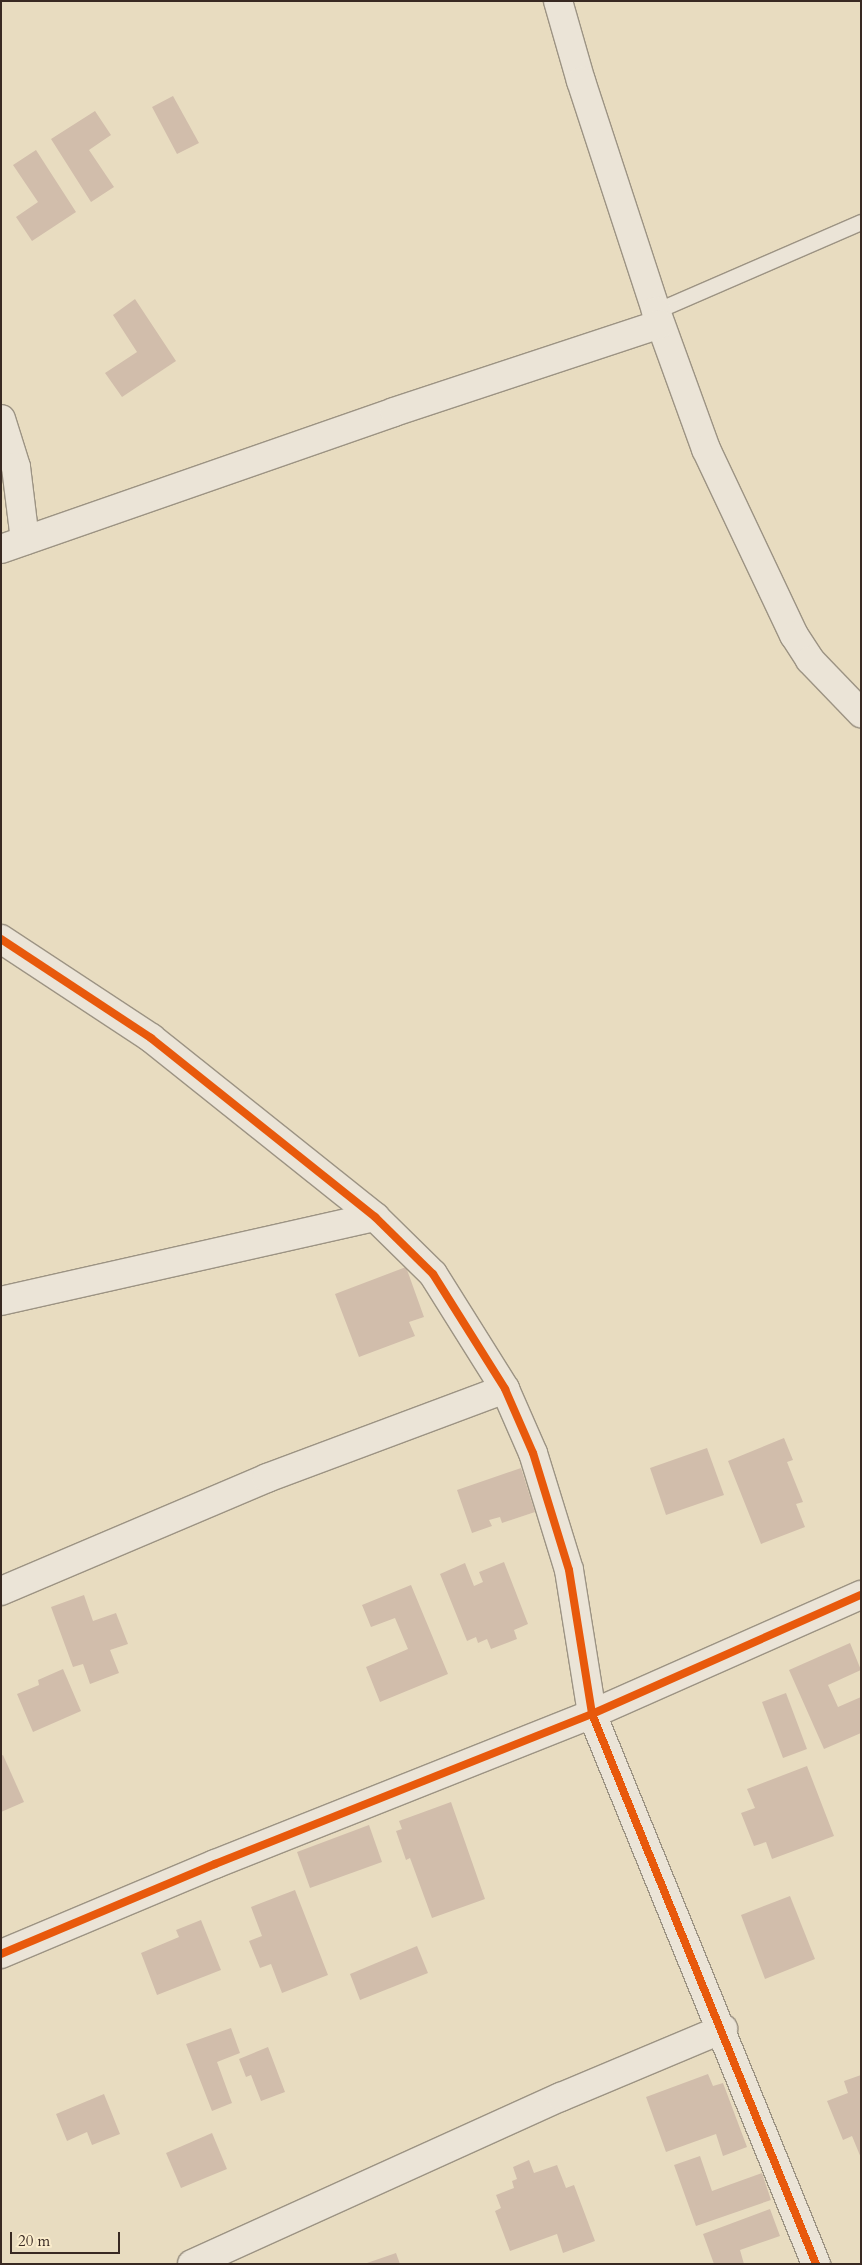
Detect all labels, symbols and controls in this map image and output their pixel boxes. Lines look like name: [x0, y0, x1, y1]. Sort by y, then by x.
scale bar: [12, 2222, 122, 2254]
text: 20 m: [18, 2231, 50, 2251]

